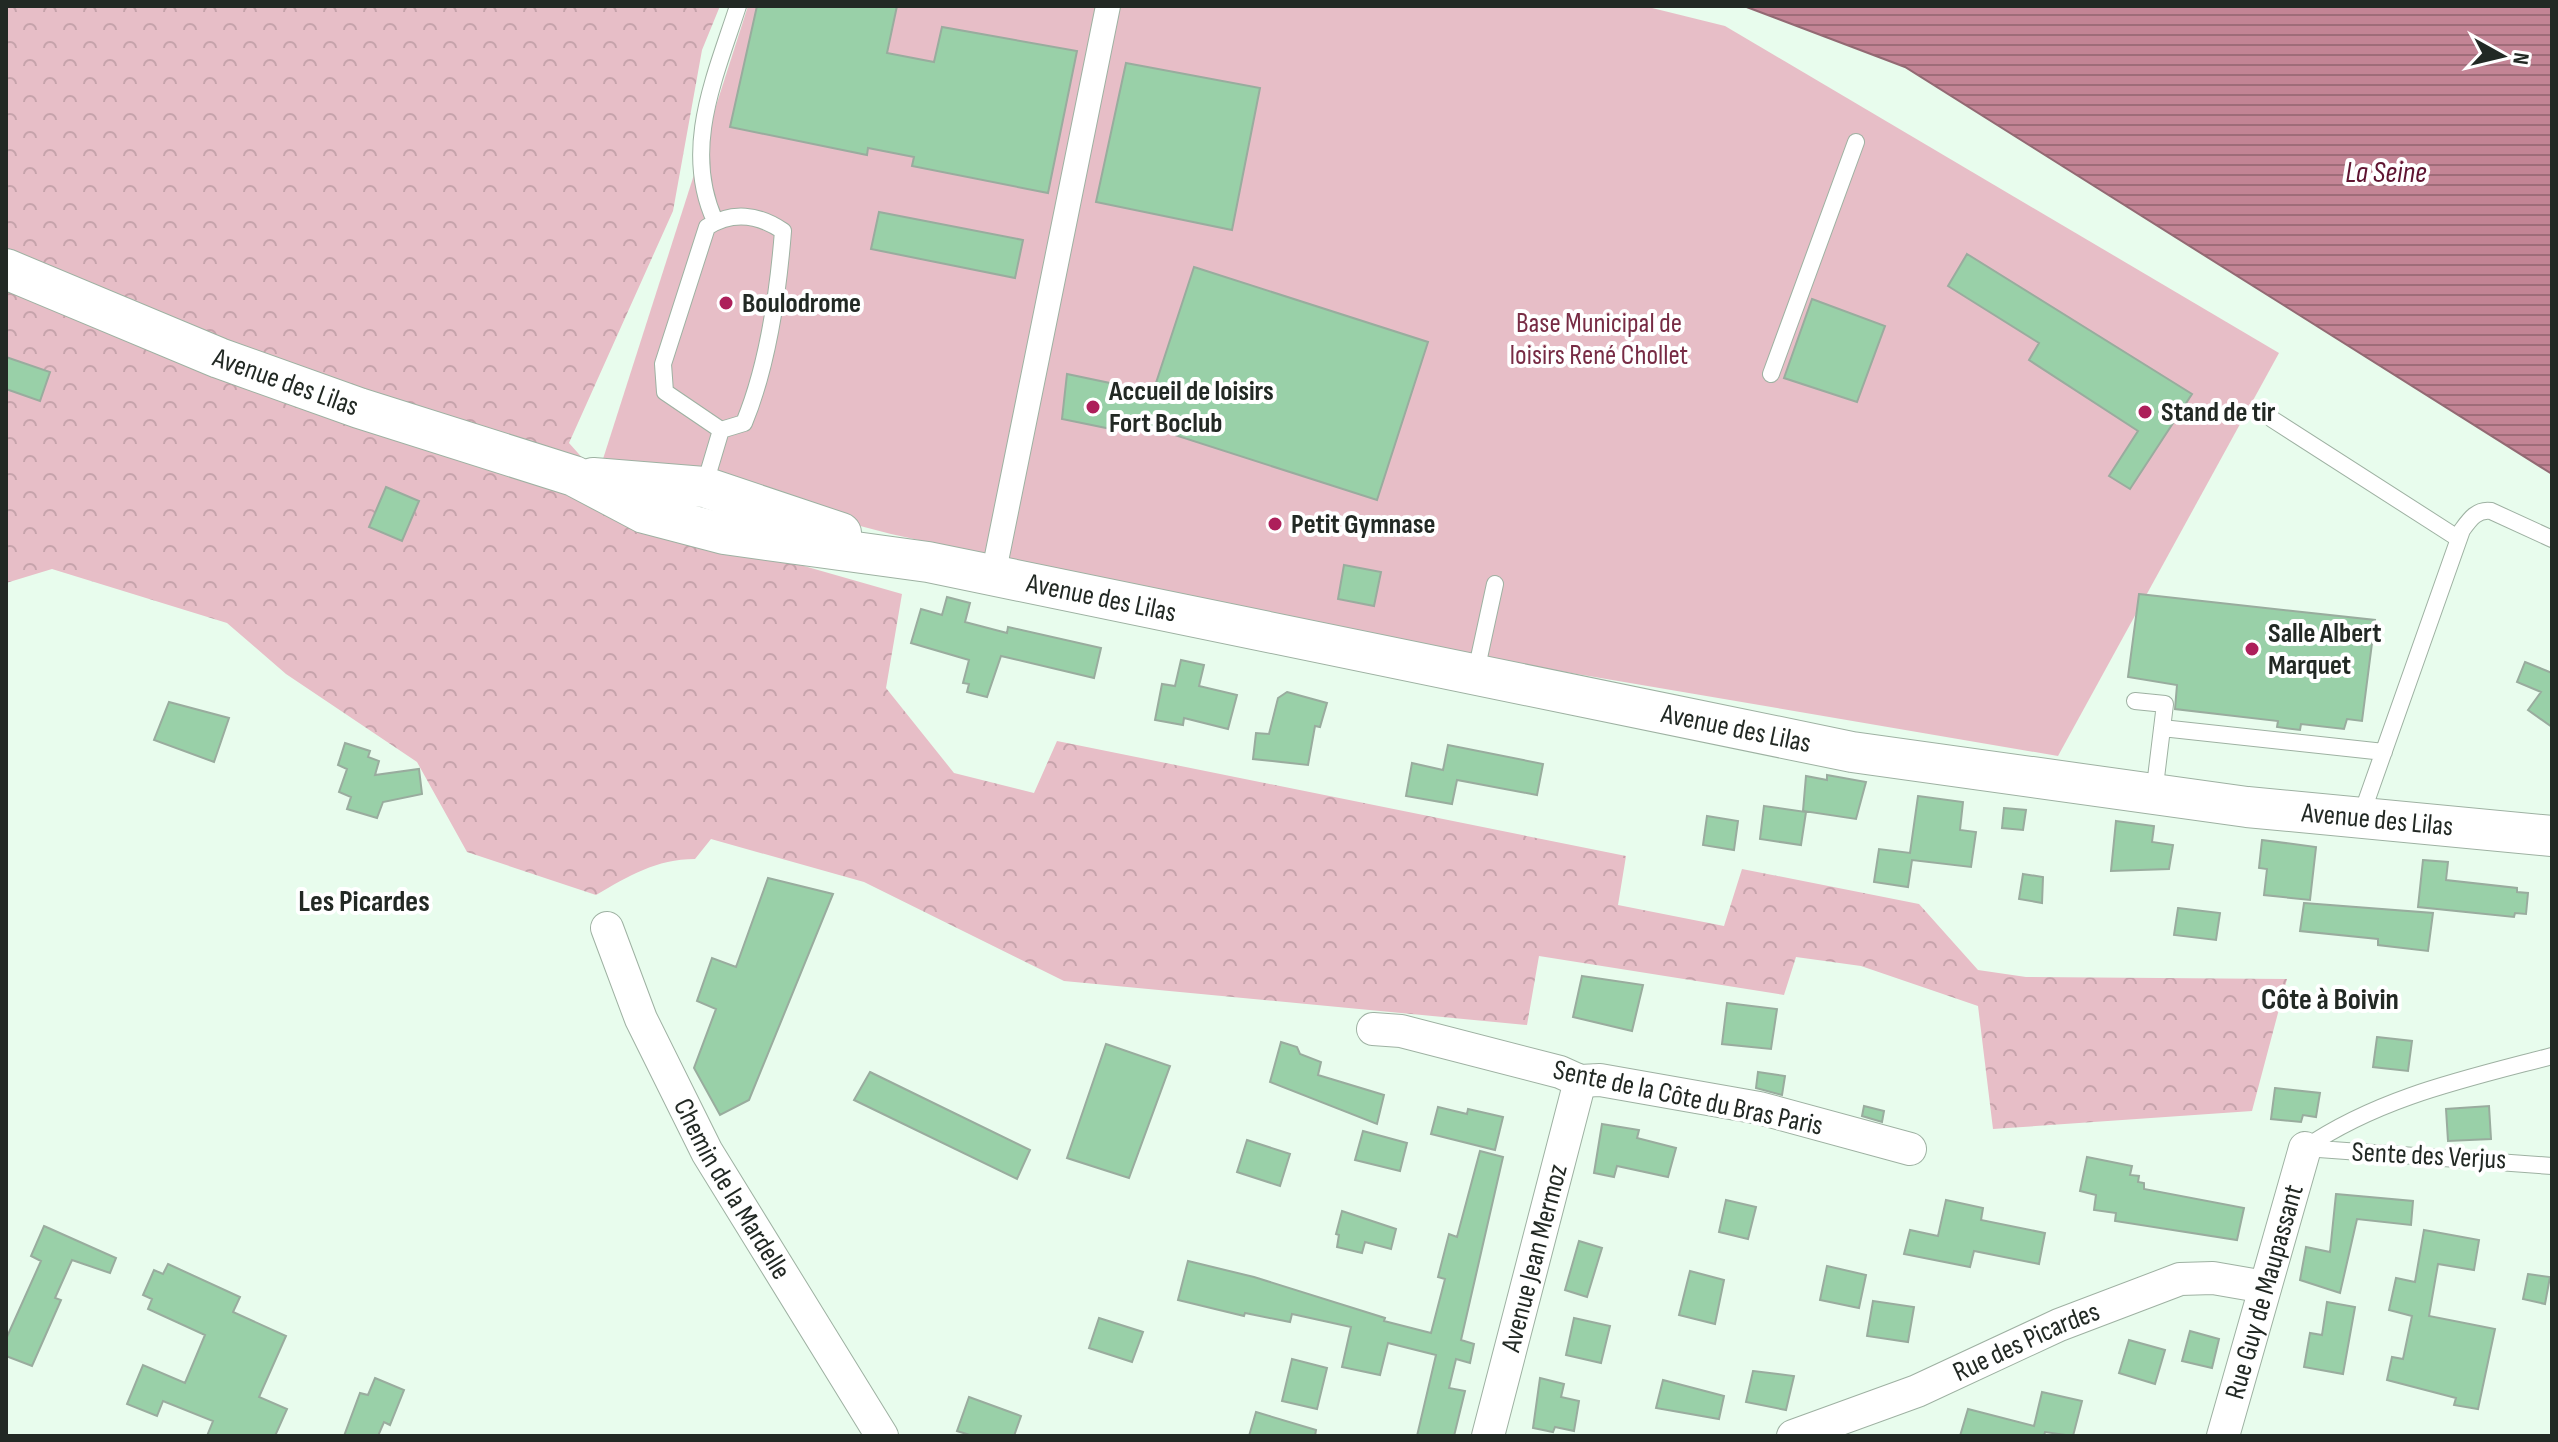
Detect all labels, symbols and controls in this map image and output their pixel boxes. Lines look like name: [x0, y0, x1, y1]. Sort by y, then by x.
north arrow: [2462, 16, 2542, 96]
text: N: [2506, 51, 2535, 66]
water label: La Seine: [2345, 155, 2427, 191]
place label: Boulodrome: [742, 287, 861, 320]
marker: Boulodrome: [717, 294, 735, 312]
park label: Base Municipal de loisirs René Chollet: [1510, 307, 1688, 372]
street label: Avenue des Lilas: [208, 340, 363, 423]
place label: Accueil de loisirs Fort Boclub: [1108, 375, 1274, 440]
place label: Stand de tir: [2161, 396, 2276, 429]
marker: Accueil de loisirs Fort Boclub: [1084, 398, 1102, 416]
marker: Stand de tir: [2136, 403, 2154, 421]
place label: Petit Gymnase: [1291, 508, 1435, 541]
marker: Petit Gymnase: [1266, 515, 1284, 533]
street label: Avenue des Lilas: [1023, 566, 1179, 629]
place label: Salle Albert Marquet: [2268, 617, 2381, 682]
marker: Salle Albert Marquet: [2243, 640, 2261, 658]
street label: Avenue des Lilas: [1657, 697, 1814, 760]
street label: Avenue des Lilas: [2299, 796, 2455, 843]
district label: Les Picardes: [298, 884, 430, 920]
district label: Côte à Boivin: [2261, 982, 2399, 1018]
street label: Sente de la Côte du Bras Paris: [1550, 1053, 1826, 1143]
street label: Chemin de la Mardelle: [667, 1093, 798, 1285]
street label: Sente des Verjus: [2351, 1135, 2507, 1177]
street label: Avenue Jean Mermoz: [1494, 1161, 1574, 1356]
street label: Rue Guy de Maupassant: [2218, 1181, 2310, 1403]
street label: Rue des Picardes: [1948, 1295, 2104, 1388]

